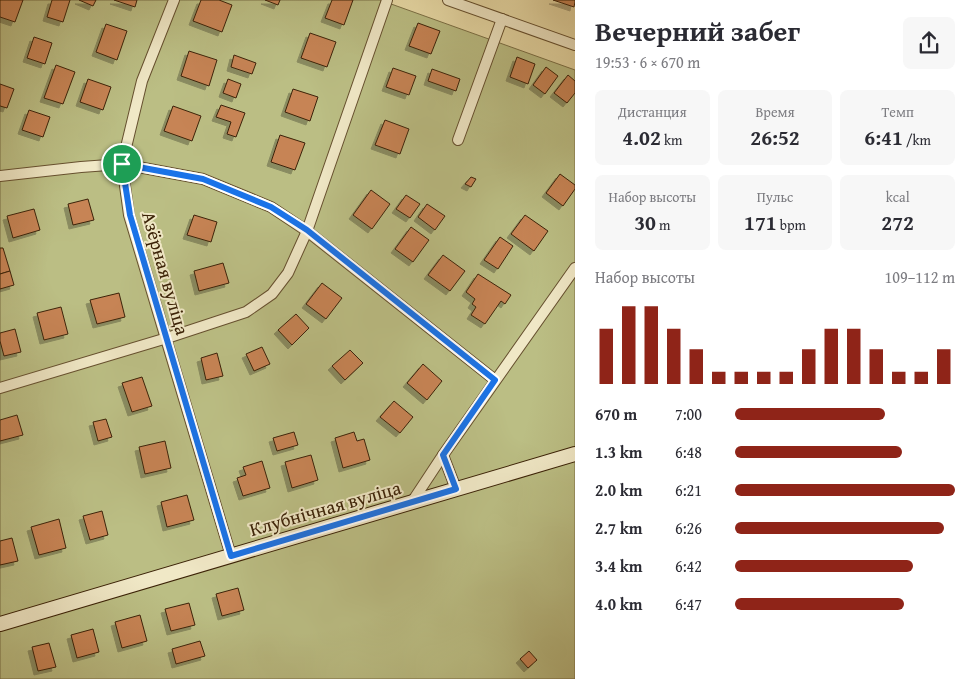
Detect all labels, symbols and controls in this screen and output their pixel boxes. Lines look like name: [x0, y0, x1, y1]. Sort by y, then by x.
text: Вечерний забег: [595, 10, 800, 51]
button: share: [903, 17, 955, 69]
text: 19:53 · 6 × 670 m: [595, 50, 700, 74]
text: Дистанция: [618, 102, 687, 122]
text: Время: [755, 102, 795, 122]
text: Темп: [881, 102, 914, 122]
text: 4.02: [622, 122, 661, 153]
text: 26:52: [750, 122, 800, 153]
text: 6:41: [864, 122, 903, 153]
text: km: [661, 130, 682, 150]
text: /km: [903, 130, 931, 150]
pin: [101, 143, 143, 185]
icon: arrive: [108, 150, 136, 178]
text: Набор высоты: [609, 187, 696, 207]
text: Пульс: [757, 187, 793, 207]
text: kcal: [886, 187, 910, 207]
text: 30: [634, 207, 656, 238]
text: 171: [744, 207, 777, 238]
text: 272: [881, 207, 914, 238]
street label: Азёрная вуліца: [135, 208, 197, 338]
text: m: [656, 215, 670, 235]
text: bpm: [777, 215, 806, 235]
text: Набор высоты: [595, 265, 695, 289]
text: 109–112 m: [885, 265, 955, 289]
text: 670 m: [595, 402, 637, 426]
text: 7:00: [675, 402, 702, 426]
text: 1.3 km: [595, 440, 642, 464]
text: 6:48: [675, 440, 702, 464]
street label: Клубнічная вуліца: [246, 473, 404, 543]
text: 2.0 km: [595, 478, 642, 502]
text: 6:21: [675, 478, 702, 502]
text: 2.7 km: [595, 516, 642, 540]
text: 6:26: [675, 516, 702, 540]
text: 3.4 km: [595, 554, 642, 578]
text: 6:42: [675, 554, 702, 578]
text: 4.0 km: [595, 592, 642, 616]
text: 6:47: [675, 592, 702, 616]

